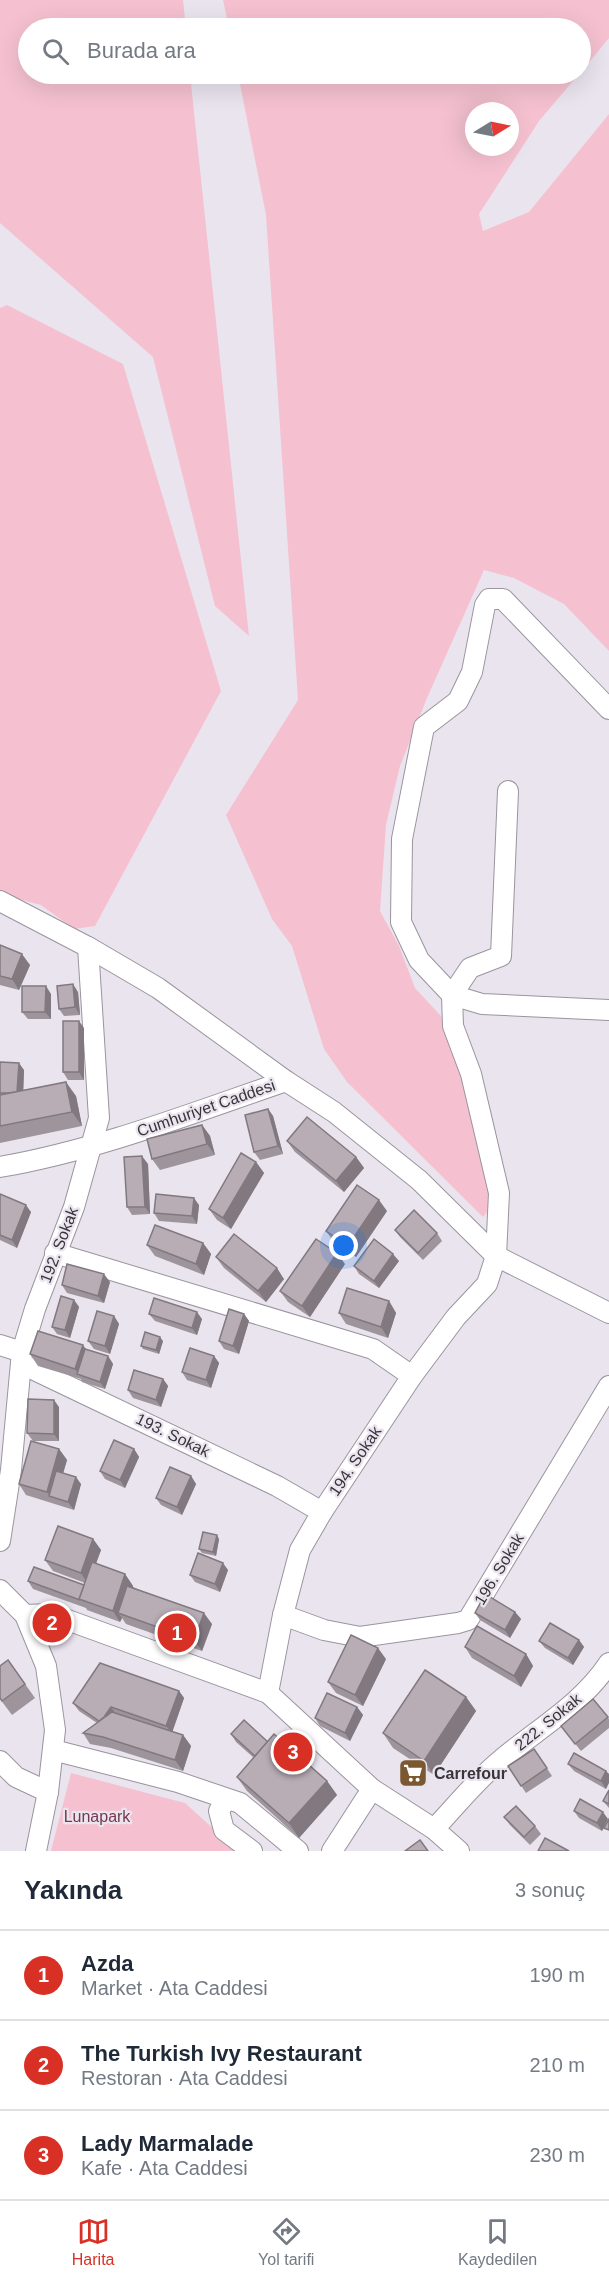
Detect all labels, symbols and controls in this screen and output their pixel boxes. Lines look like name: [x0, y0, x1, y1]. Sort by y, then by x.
search box: [18, 18, 591, 84]
icon: search: [39, 35, 72, 68]
text: Burada ara: [87, 38, 196, 63]
north arrow: [465, 102, 519, 156]
street label: Cumhuriyet Caddesi: [135, 1076, 277, 1140]
street label: 192. Sokak: [37, 1204, 82, 1285]
your location: [329, 1231, 358, 1260]
street label: 193. Sokak: [133, 1410, 214, 1461]
street label: 194. Sokak: [326, 1422, 385, 1499]
street label: 196. Sokak: [471, 1529, 527, 1608]
pin: 2: [32, 1600, 72, 1646]
pin: 1: [158, 1610, 196, 1656]
street label: 222. Sokak: [512, 1690, 585, 1754]
pin: 3: [274, 1730, 312, 1774]
supermarket icon: Carrefour: [397, 1757, 429, 1789]
place label: Carrefour: [434, 1765, 507, 1782]
park label: Lunapark: [64, 1808, 131, 1825]
text: Yakında: [24, 1875, 122, 1905]
text: 3 sonuç: [515, 1879, 585, 1901]
text: Azda: [81, 1951, 134, 1976]
text: 1: [38, 1964, 49, 1986]
text: 190 m: [529, 1964, 585, 1986]
text: Market · Ata Caddesi: [81, 1977, 268, 1999]
text: The Turkish Ivy Restaurant: [81, 2041, 362, 2066]
text: 2: [38, 2054, 49, 2076]
text: 210 m: [529, 2054, 585, 2076]
text: Restoran · Ata Caddesi: [81, 2067, 288, 2089]
text: Lady Marmalade: [81, 2131, 253, 2156]
text: 3: [38, 2144, 49, 2166]
text: 230 m: [529, 2144, 585, 2166]
text: Kafe · Ata Caddesi: [81, 2157, 248, 2179]
tab: Harita: [72, 2215, 114, 2269]
tab: Yol tarifi: [258, 2215, 314, 2269]
tab: Kaydedilen: [458, 2215, 537, 2269]

